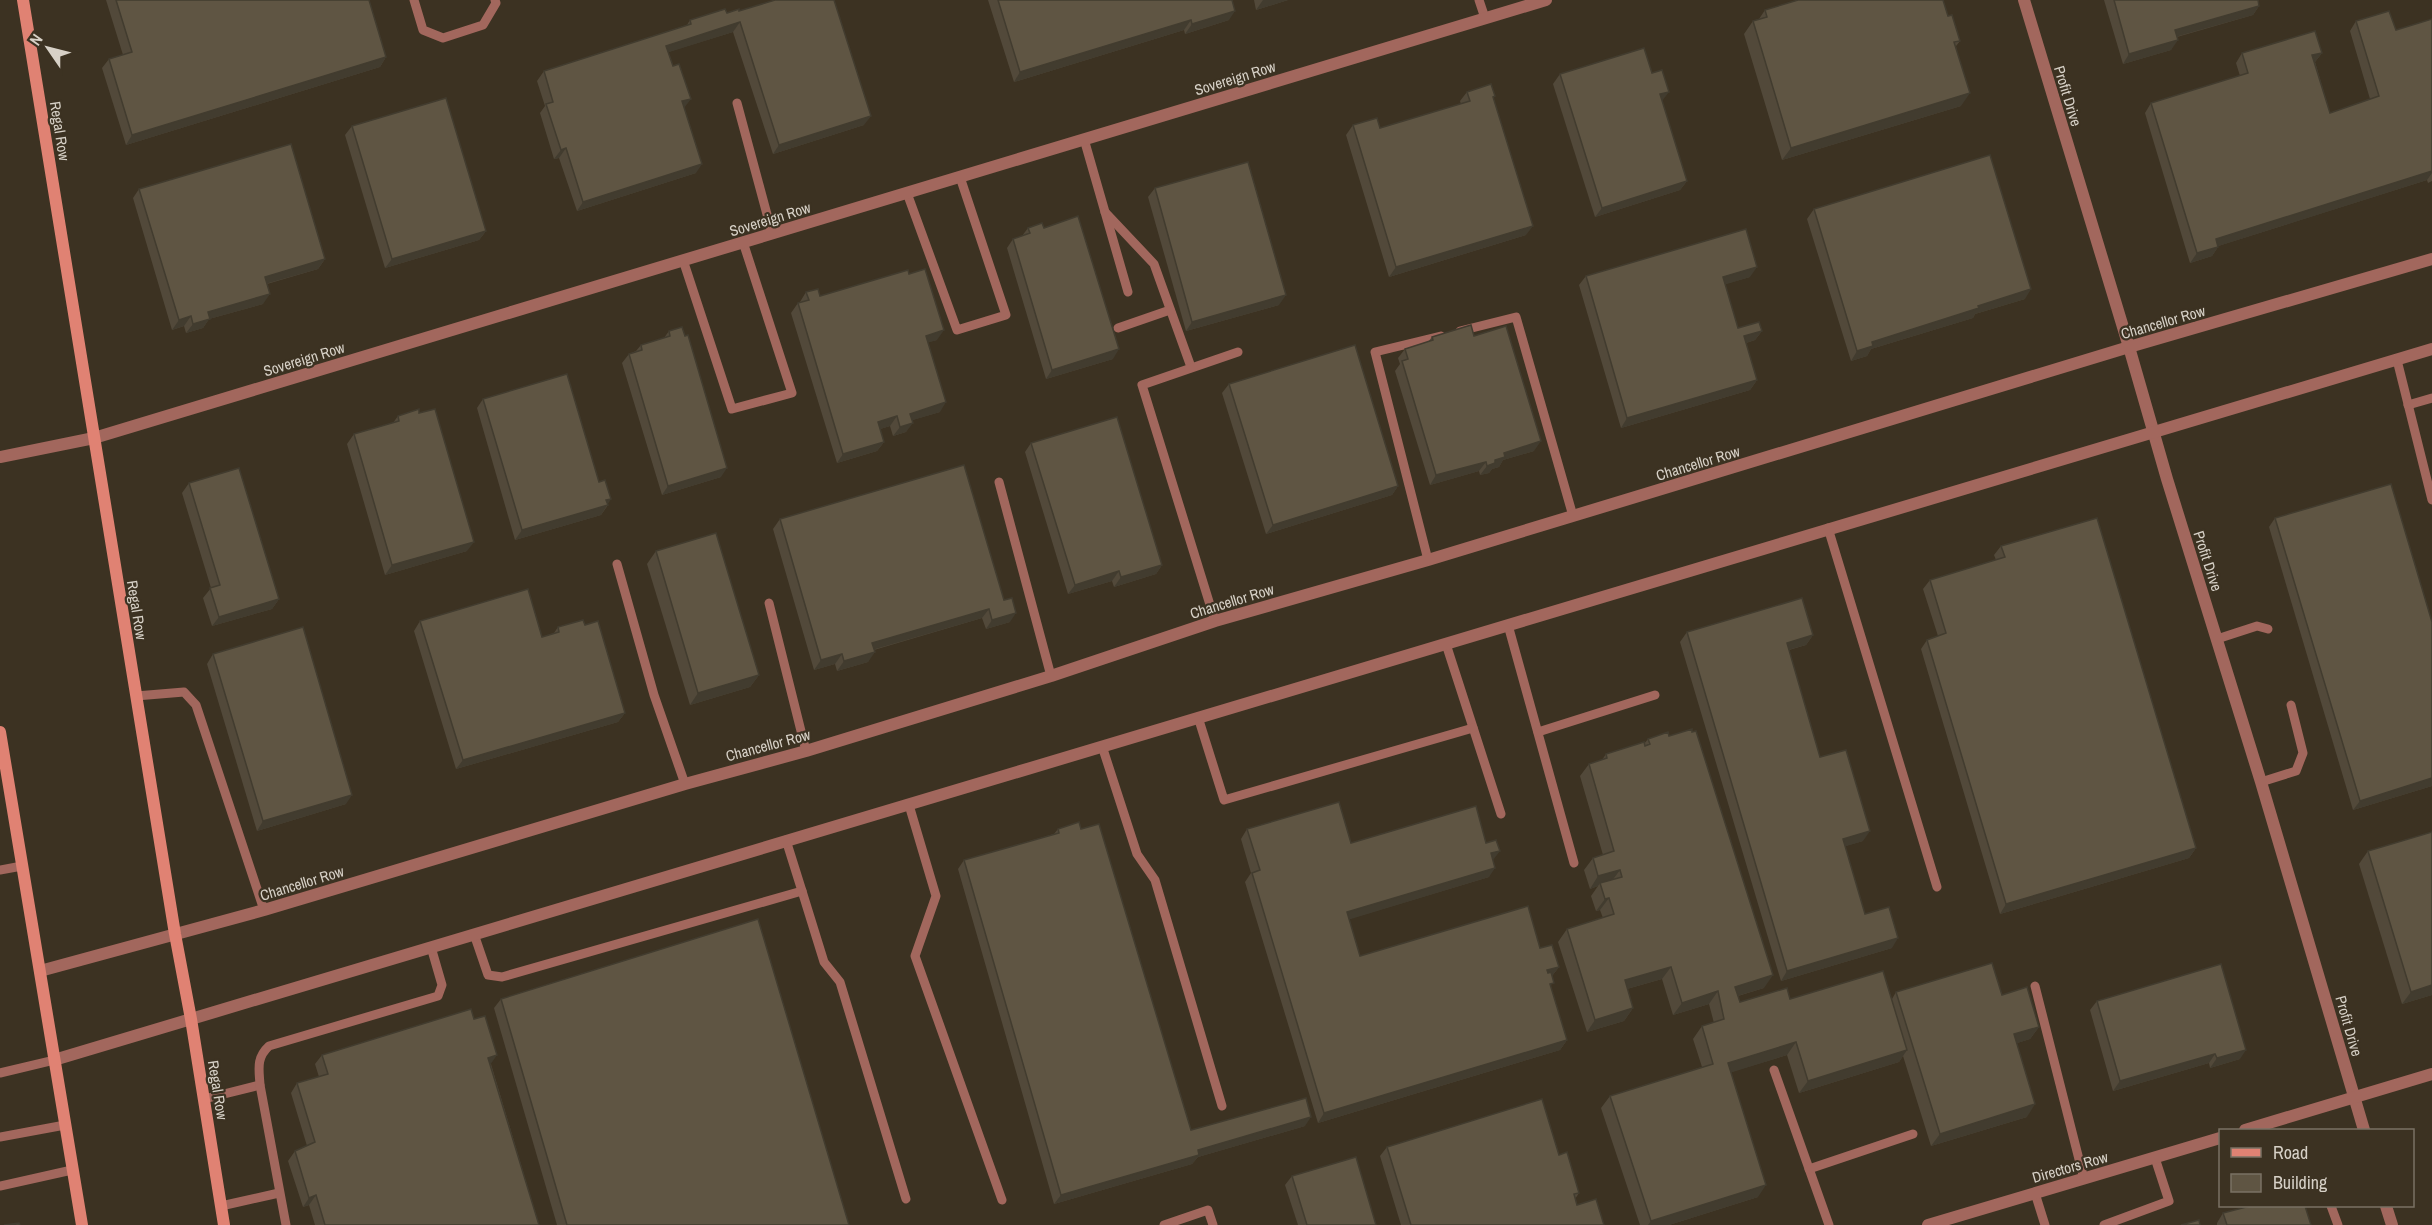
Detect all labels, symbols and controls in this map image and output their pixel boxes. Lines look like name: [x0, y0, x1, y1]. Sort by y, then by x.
north arrow: [18, 18, 78, 78]
text: N: [24, 29, 47, 50]
street label: Sovereign Row: [1192, 56, 1278, 100]
street label: Profit Drive: [2049, 63, 2087, 129]
street label: Regal Row: [45, 100, 75, 162]
street label: Sovereign Row: [727, 197, 813, 241]
street label: Chancellor Row: [2118, 300, 2208, 344]
street label: Sovereign Row: [261, 337, 347, 381]
street label: Chancellor Row: [1653, 440, 1743, 486]
street label: Profit Drive: [2188, 528, 2228, 594]
street label: Chancellor Row: [1187, 578, 1277, 624]
street label: Regal Row: [122, 579, 152, 641]
street label: Chancellor Row: [723, 724, 813, 766]
street label: Chancellor Row: [257, 860, 347, 906]
street label: Profit Drive: [2330, 993, 2368, 1059]
street label: Regal Row: [203, 1059, 233, 1121]
legend: [2219, 1129, 2414, 1207]
text: Road: [2273, 1140, 2308, 1165]
street label: Directors Row: [2030, 1146, 2110, 1188]
text: Building: [2273, 1170, 2328, 1195]

